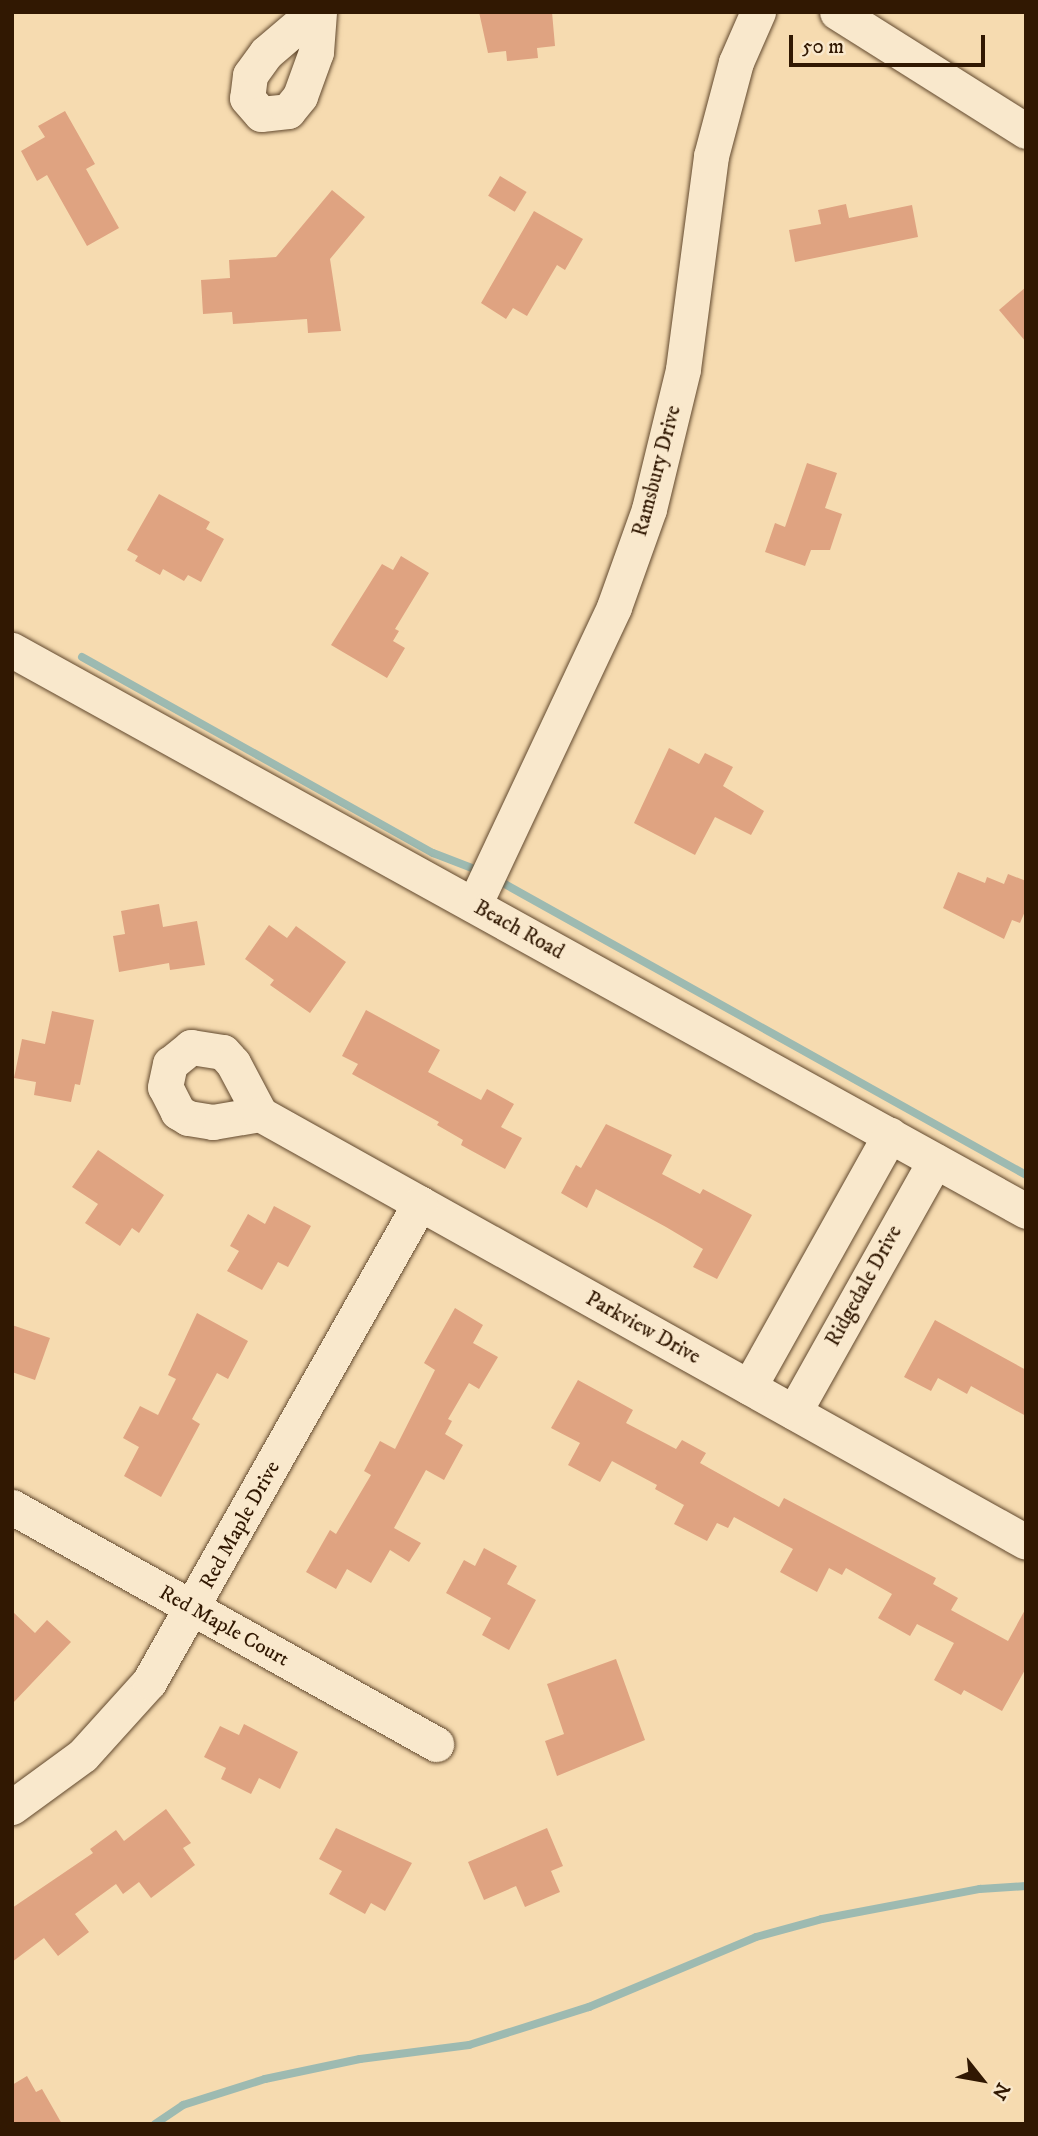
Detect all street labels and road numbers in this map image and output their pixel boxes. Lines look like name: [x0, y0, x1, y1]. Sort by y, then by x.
street label: Ramsbury Drive: [627, 403, 687, 539]
street label: Beach Road: [470, 895, 568, 965]
street label: Ridgedale Drive: [820, 1221, 908, 1351]
street label: Parkview Drive: [581, 1286, 705, 1370]
street label: Red Maple Drive: [194, 1457, 286, 1593]
street label: Red Maple Court: [155, 1580, 293, 1672]

